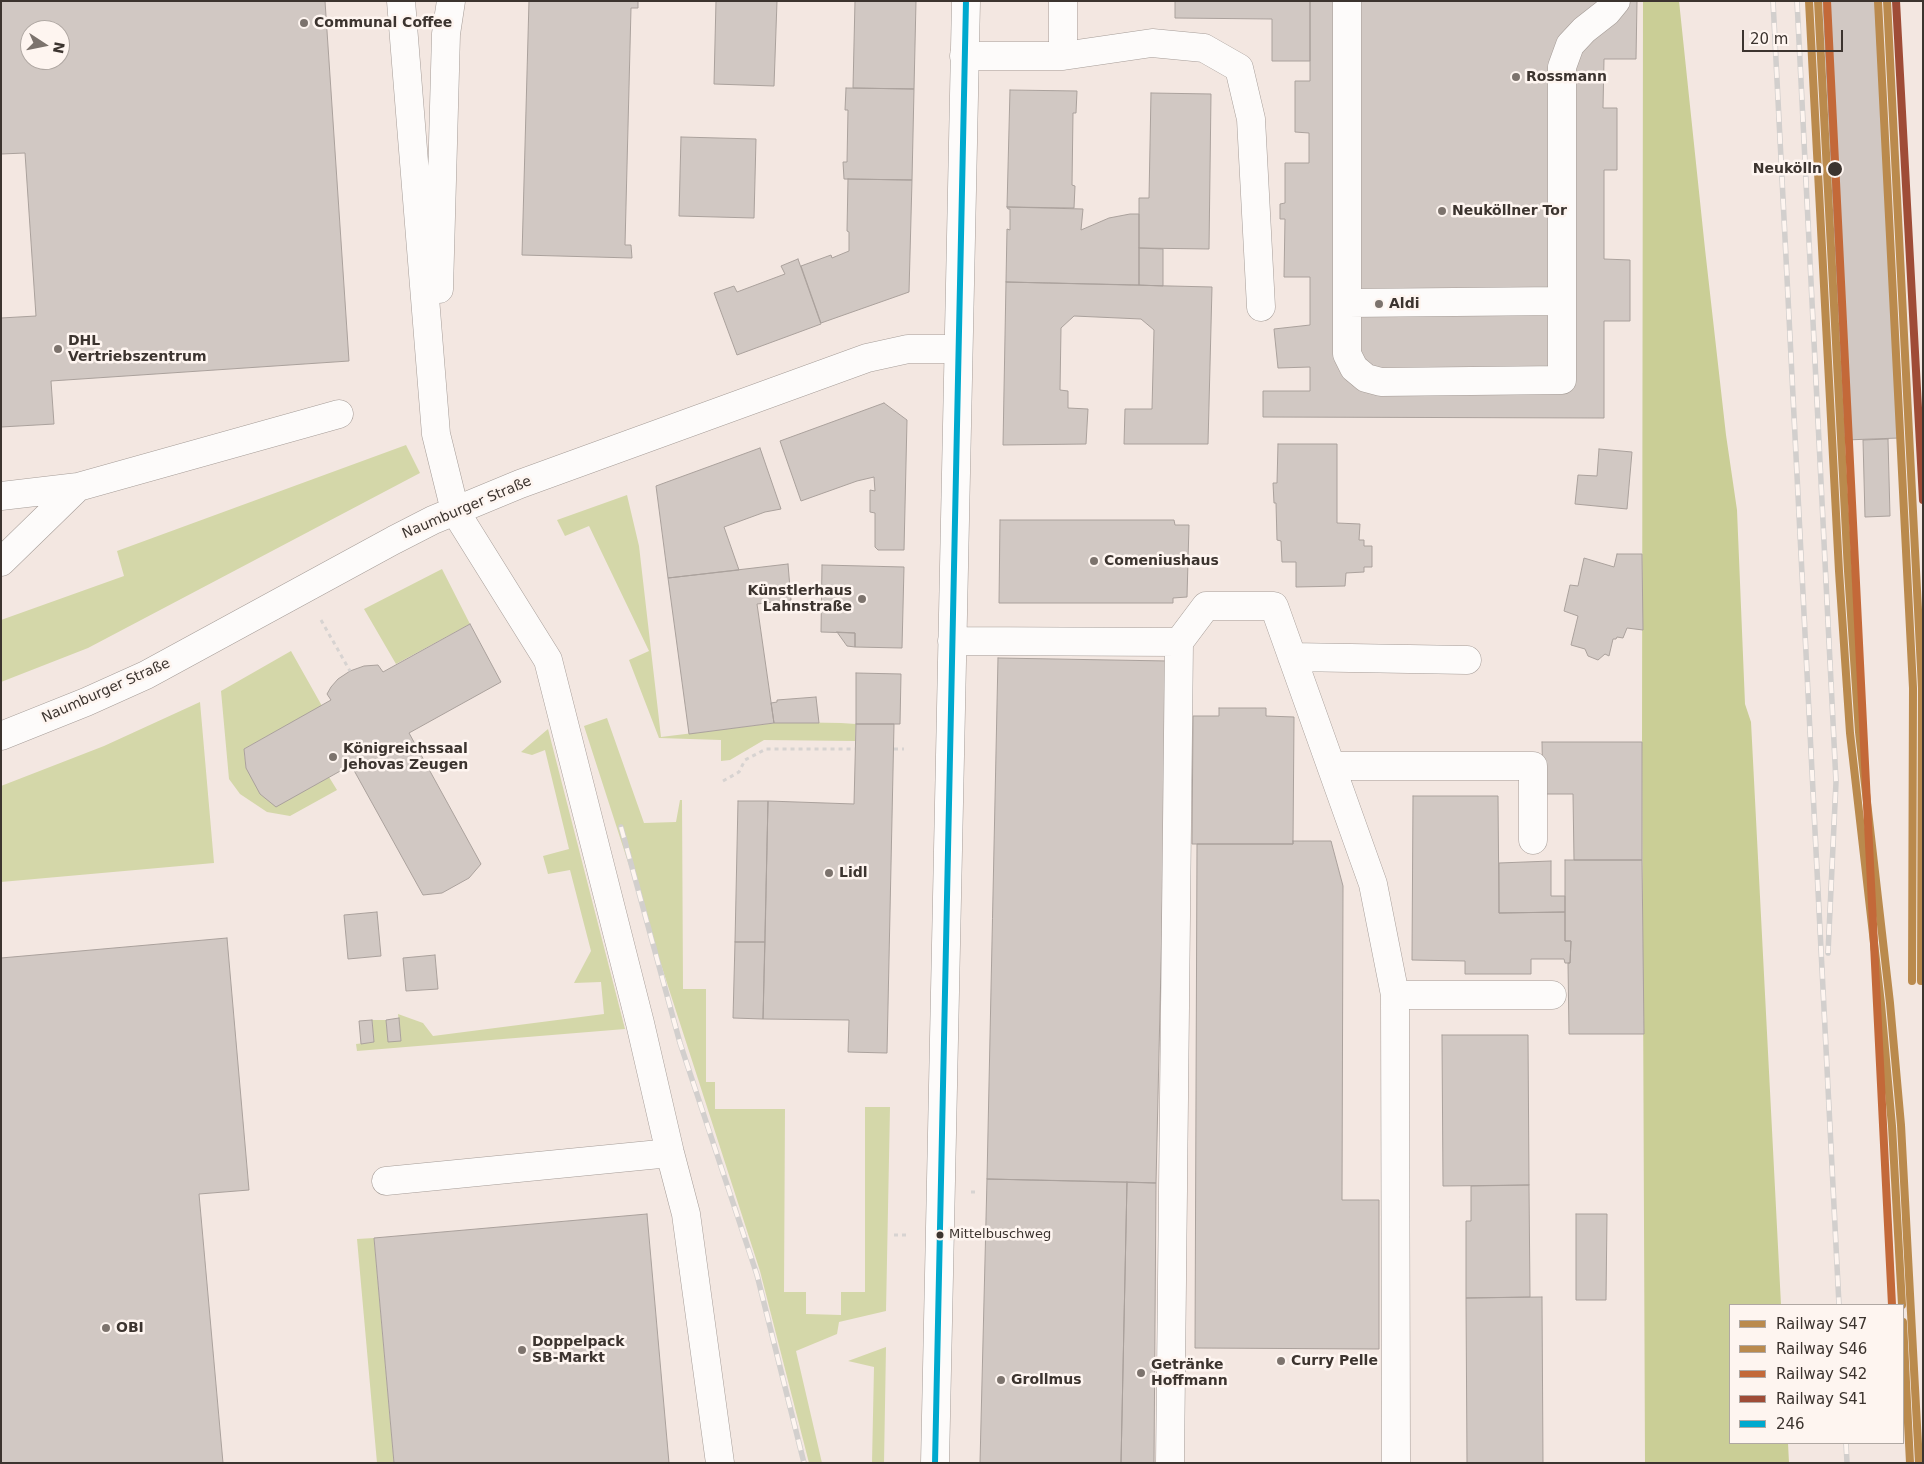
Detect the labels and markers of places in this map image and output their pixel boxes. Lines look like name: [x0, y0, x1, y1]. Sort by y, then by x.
place label: Communal Coffee: [314, 15, 452, 31]
marker: Communal Coffee: [298, 17, 310, 29]
place label: Rossmann: [1526, 69, 1607, 85]
marker: Rossmann: [1510, 71, 1522, 83]
marker: Neukölln: [1826, 160, 1844, 178]
place label: Neukölln: [1753, 161, 1822, 177]
place label: Neuköllner Tor: [1452, 203, 1567, 219]
marker: Neuköllner Tor: [1436, 205, 1448, 217]
place label: Aldi: [1389, 296, 1419, 312]
marker: Aldi: [1373, 298, 1385, 310]
place label: DHL Vertriebszentrum: [68, 333, 206, 366]
marker: DHL Vertriebszentrum: [52, 343, 64, 355]
place label: Comeniushaus: [1104, 553, 1219, 569]
marker: Comeniushaus: [1088, 555, 1100, 567]
place label: Künstlerhaus Lahnstraße: [748, 583, 852, 616]
marker: Künstlerhaus Lahnstraße: [856, 593, 868, 605]
place label: Königreichssaal Jehovas Zeugen: [343, 741, 468, 774]
marker: Königreichssaal Jehovas Zeugen: [327, 751, 339, 763]
place label: Lidl: [839, 865, 868, 881]
marker: Lidl: [823, 867, 835, 879]
place label: Mittelbuschweg: [949, 1227, 1051, 1243]
marker: Mittelbuschweg: [935, 1230, 945, 1240]
place label: OBI: [116, 1320, 144, 1336]
marker: OBI: [100, 1322, 112, 1334]
place label: Doppelpack SB-Markt: [532, 1334, 625, 1366]
marker: Doppelpack SB-Markt: [516, 1344, 528, 1356]
place label: Curry Pelle: [1291, 1353, 1378, 1369]
marker: Curry Pelle: [1275, 1355, 1287, 1367]
place label: Getränke Hoffmann: [1151, 1357, 1228, 1390]
marker: Getränke Hoffmann: [1135, 1367, 1147, 1379]
place label: Grollmus: [1011, 1372, 1081, 1388]
marker: Grollmus: [995, 1374, 1007, 1386]

